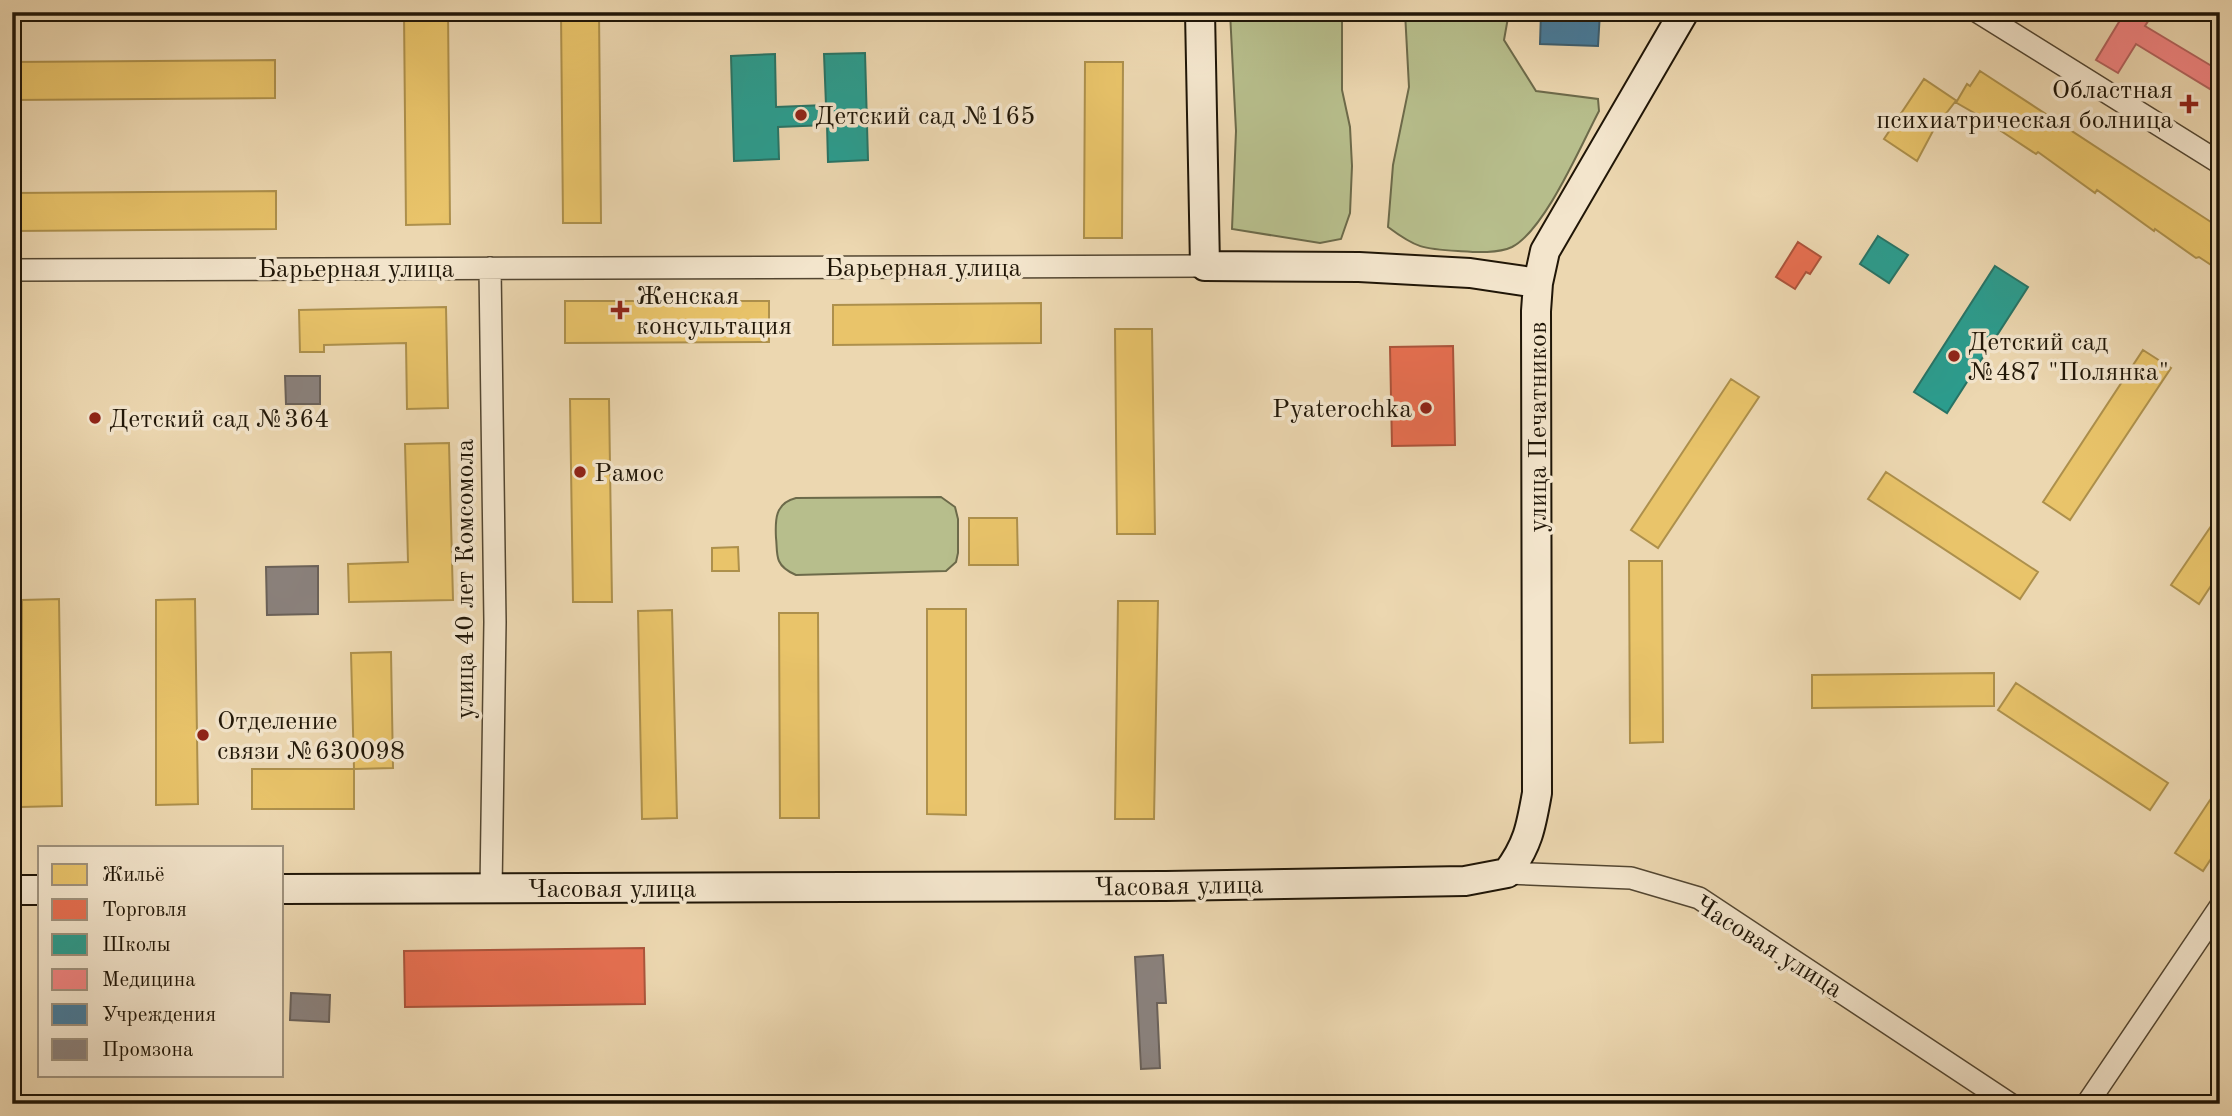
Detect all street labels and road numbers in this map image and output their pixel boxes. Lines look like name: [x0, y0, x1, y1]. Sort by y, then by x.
street label: Барьерная улица: [825, 256, 1021, 282]
street label: Барьерная улица: [258, 257, 454, 283]
street label: улица Печатников: [1526, 321, 1552, 533]
street label: улица 40 лет Комсомола: [453, 438, 479, 719]
street label: Часовая улица: [1094, 873, 1264, 901]
street label: Часовая улица: [528, 877, 697, 903]
street label: Часовая улица: [1689, 892, 1847, 1004]

